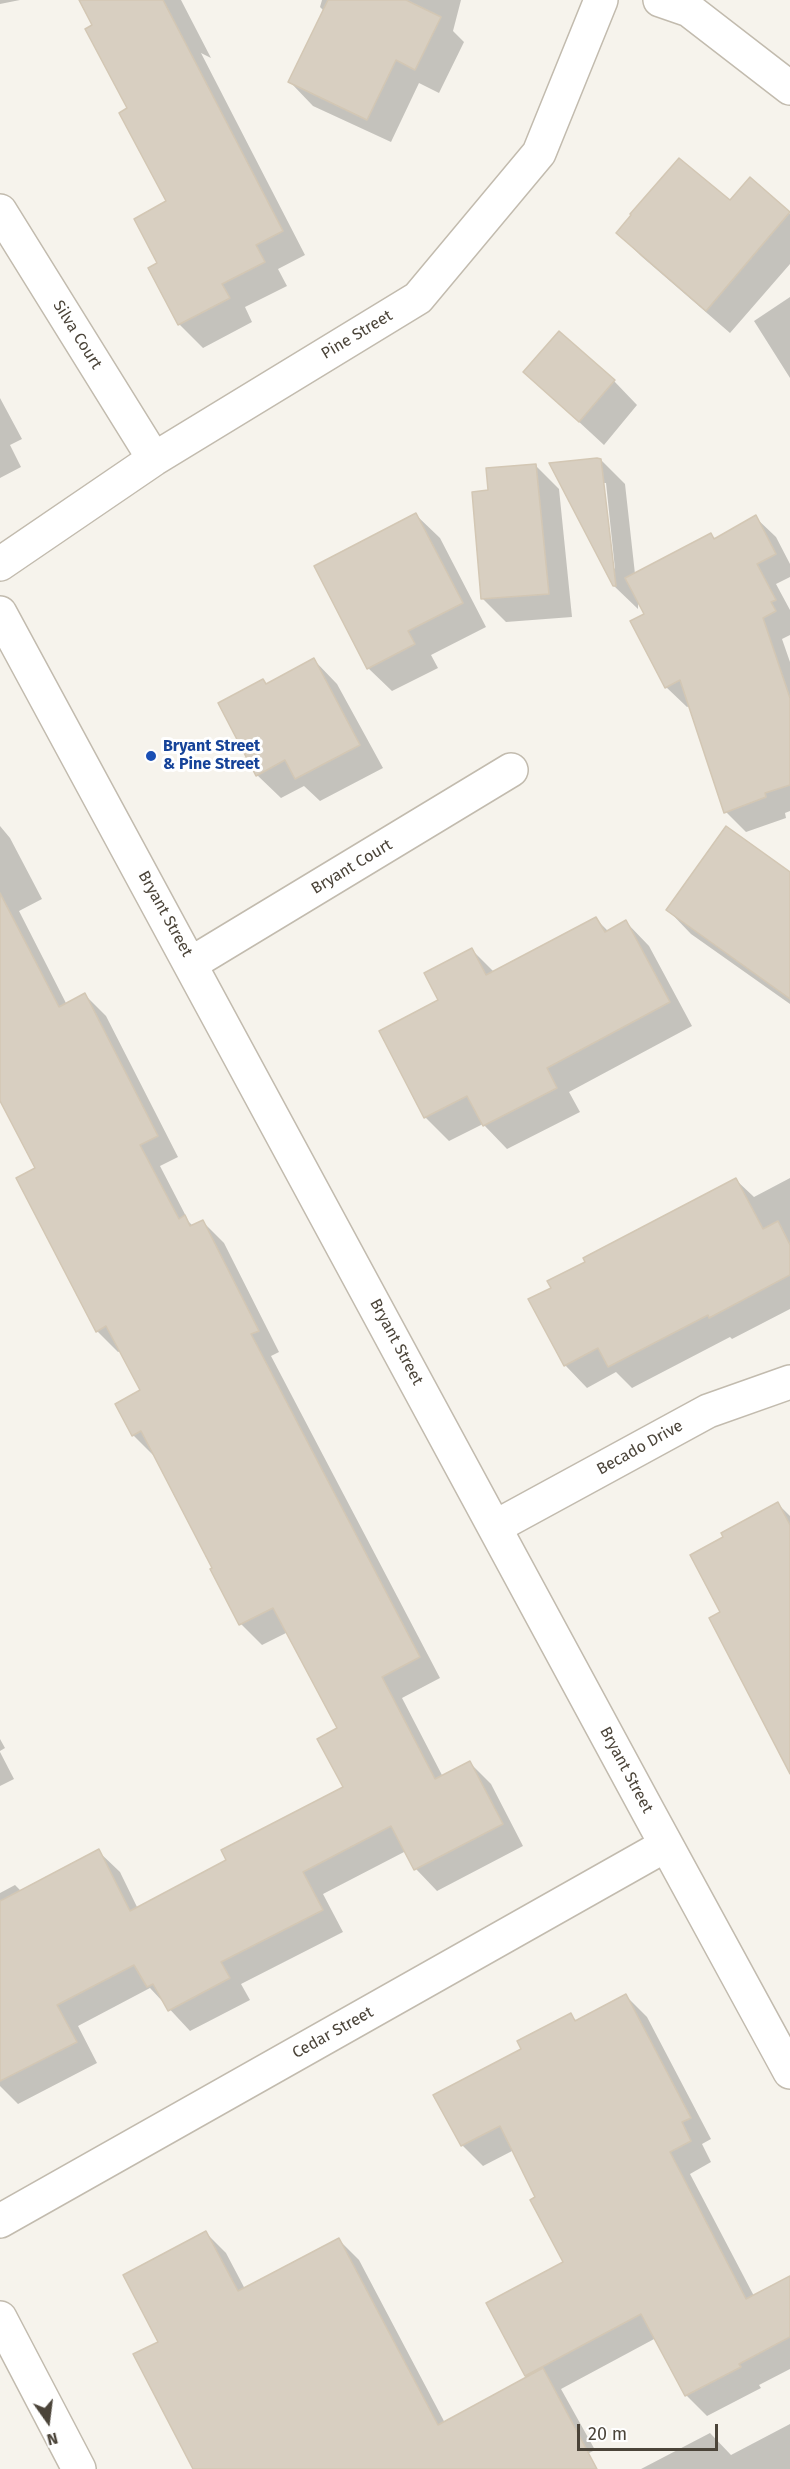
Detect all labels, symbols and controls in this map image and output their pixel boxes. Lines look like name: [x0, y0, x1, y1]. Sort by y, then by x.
street label: Silva Court: [48, 297, 106, 373]
street label: Pine Street: [318, 306, 396, 364]
place label: Bryant Street & Pine Street: [163, 737, 260, 775]
marker: Bryant Street & Pine Street: [144, 749, 158, 763]
street label: Bryant Court: [308, 835, 396, 899]
street label: Bryant Street: [134, 868, 196, 960]
street label: Bryant Street: [365, 1296, 427, 1388]
street label: Becado Drive: [594, 1416, 686, 1480]
street label: Bryant Street: [595, 1724, 657, 1816]
street label: Cedar Street: [289, 2003, 377, 2063]
north arrow: [18, 2391, 78, 2451]
scale bar: [580, 2412, 721, 2450]
text: 20 m: [588, 2423, 627, 2445]
text: N: [45, 2428, 60, 2449]

